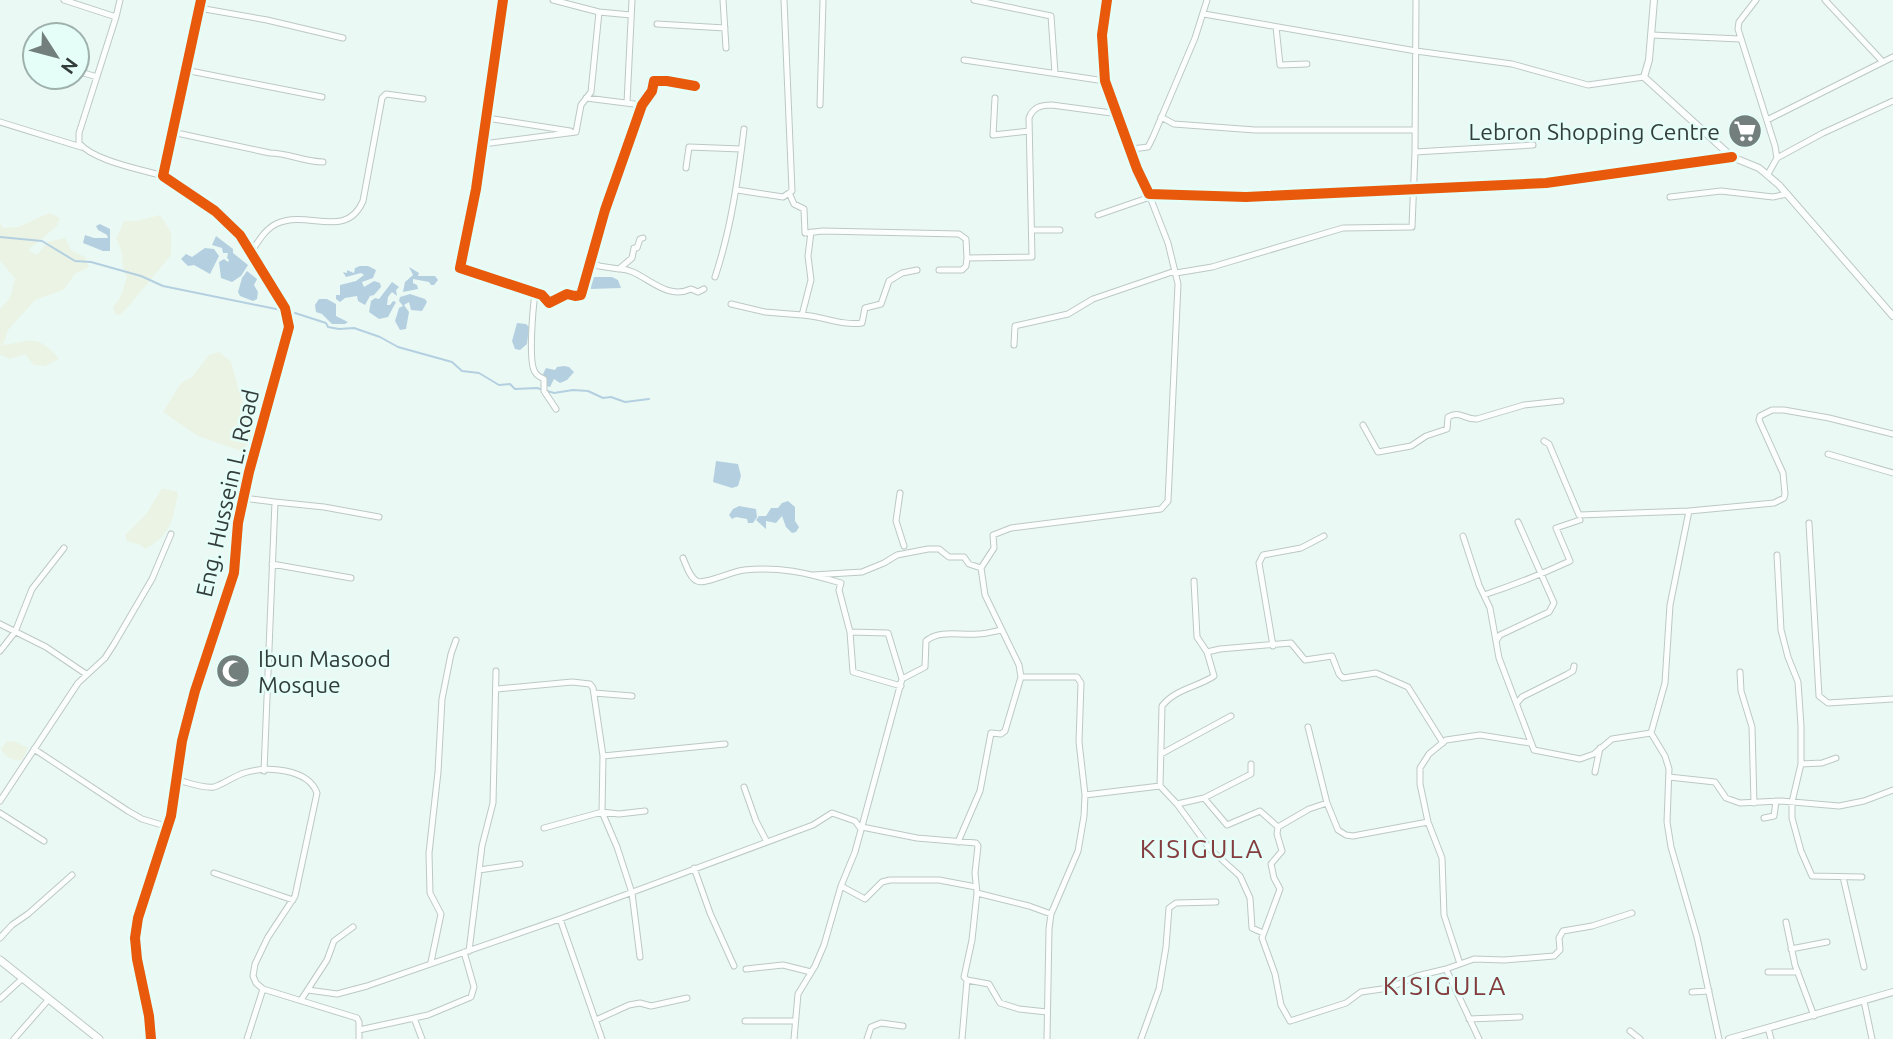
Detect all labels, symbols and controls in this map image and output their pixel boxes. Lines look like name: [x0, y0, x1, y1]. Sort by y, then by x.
north arrow: [21, 21, 91, 91]
text: N: [57, 54, 83, 78]
supermarket icon: Lebron Shopping Centre: [1726, 112, 1764, 150]
place label: Lebron Shopping Centre: [1468, 119, 1720, 144]
street label: Eng. Hussein L. Road: [191, 387, 263, 599]
place label: Ibun Masood Mosque: [258, 646, 391, 697]
mosque icon: Ibun Masood Mosque: [214, 652, 252, 690]
district label: KISIGULA: [1140, 834, 1264, 863]
district label: KISIGULA: [1383, 971, 1507, 1000]

